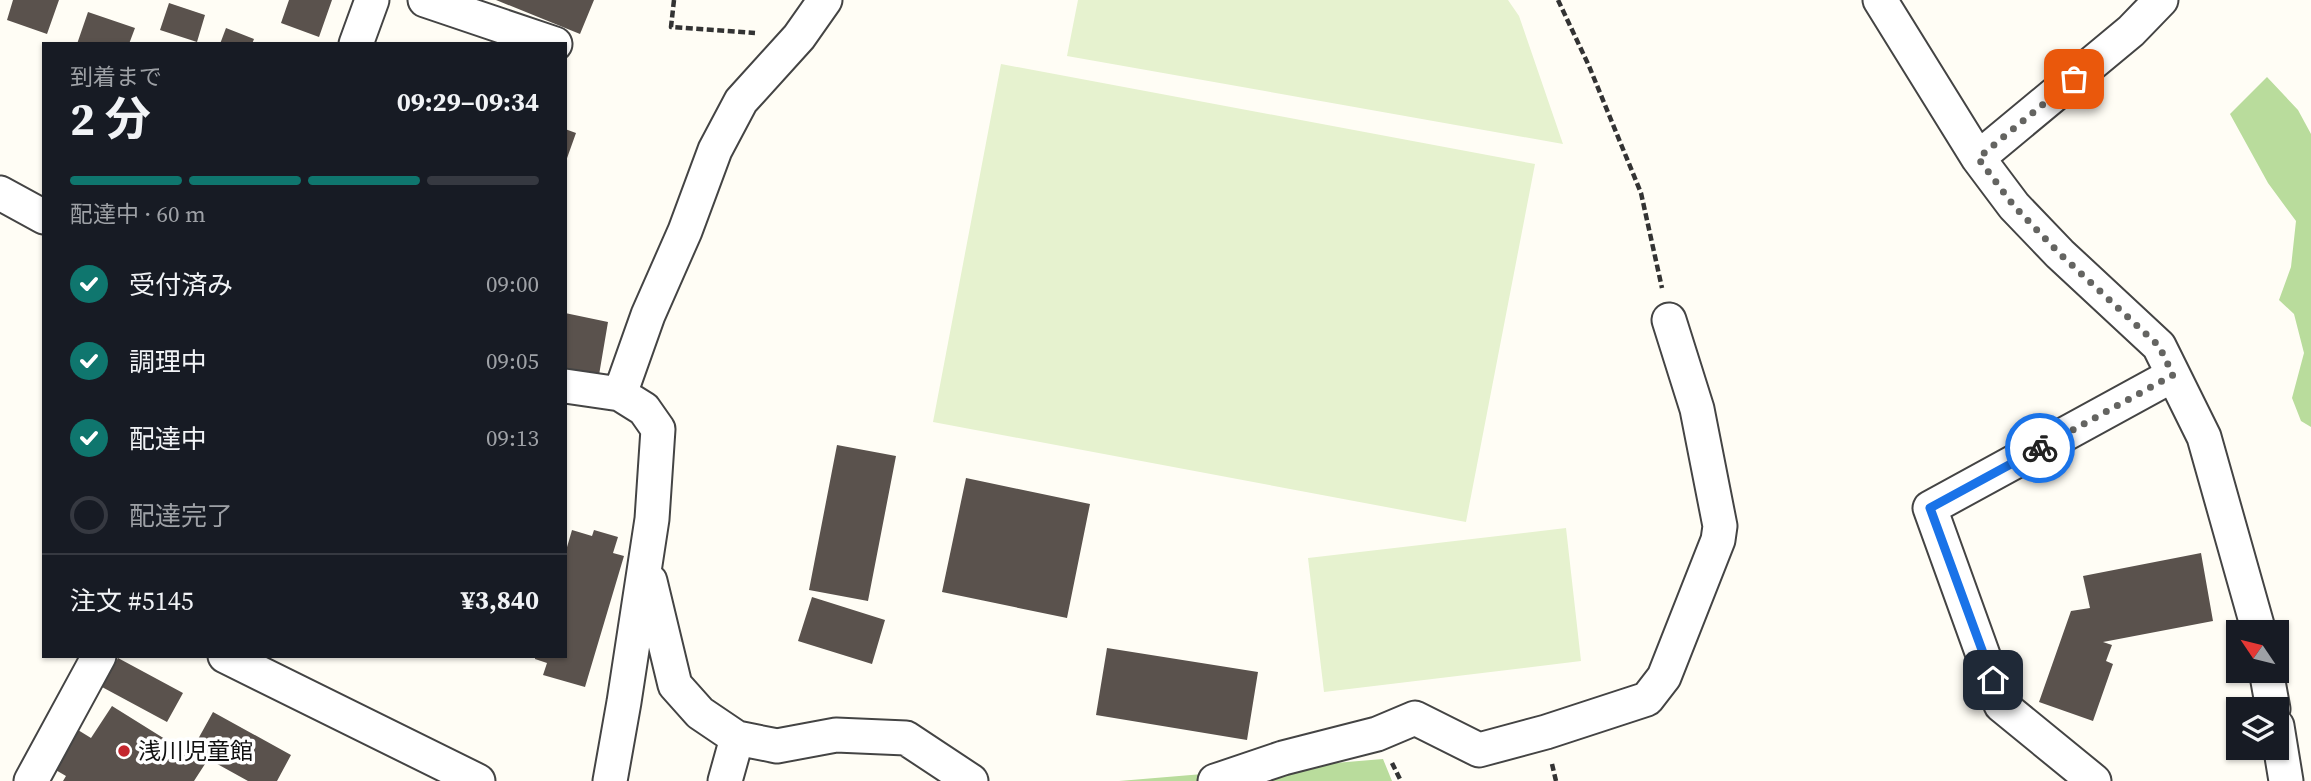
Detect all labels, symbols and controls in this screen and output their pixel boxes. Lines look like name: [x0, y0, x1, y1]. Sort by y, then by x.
pin: [2044, 49, 2104, 109]
icon: bag: [2055, 60, 2093, 98]
text: 到着まで: [70, 61, 162, 93]
text: 09:29–09:34: [397, 84, 539, 120]
text: 2 分: [70, 87, 151, 150]
text: 配達中 · 60 m: [70, 198, 206, 230]
icon: check: [70, 265, 108, 303]
text: 受付済み: [129, 267, 233, 303]
text: 09:00: [486, 268, 539, 300]
icon: check: [70, 342, 108, 380]
text: 調理中: [129, 344, 207, 380]
text: 09:05: [486, 345, 539, 377]
courier: [2005, 413, 2075, 483]
icon: check: [70, 419, 108, 457]
text: 配達中: [129, 421, 207, 457]
text: 09:13: [486, 422, 539, 454]
icon: bike: [2021, 429, 2059, 467]
text: 配達完了: [129, 498, 233, 534]
text: ¥3,840: [461, 582, 539, 618]
text: 注文 #5145: [70, 583, 194, 619]
north arrow: [2226, 620, 2289, 682]
map controls: [2226, 620, 2289, 760]
pin: [1963, 650, 2023, 710]
icon: home: [1974, 661, 2012, 699]
button: layers: [2226, 697, 2289, 760]
place label: 浅川児童館: [138, 735, 253, 767]
marker: 浅川児童館: [116, 743, 132, 759]

